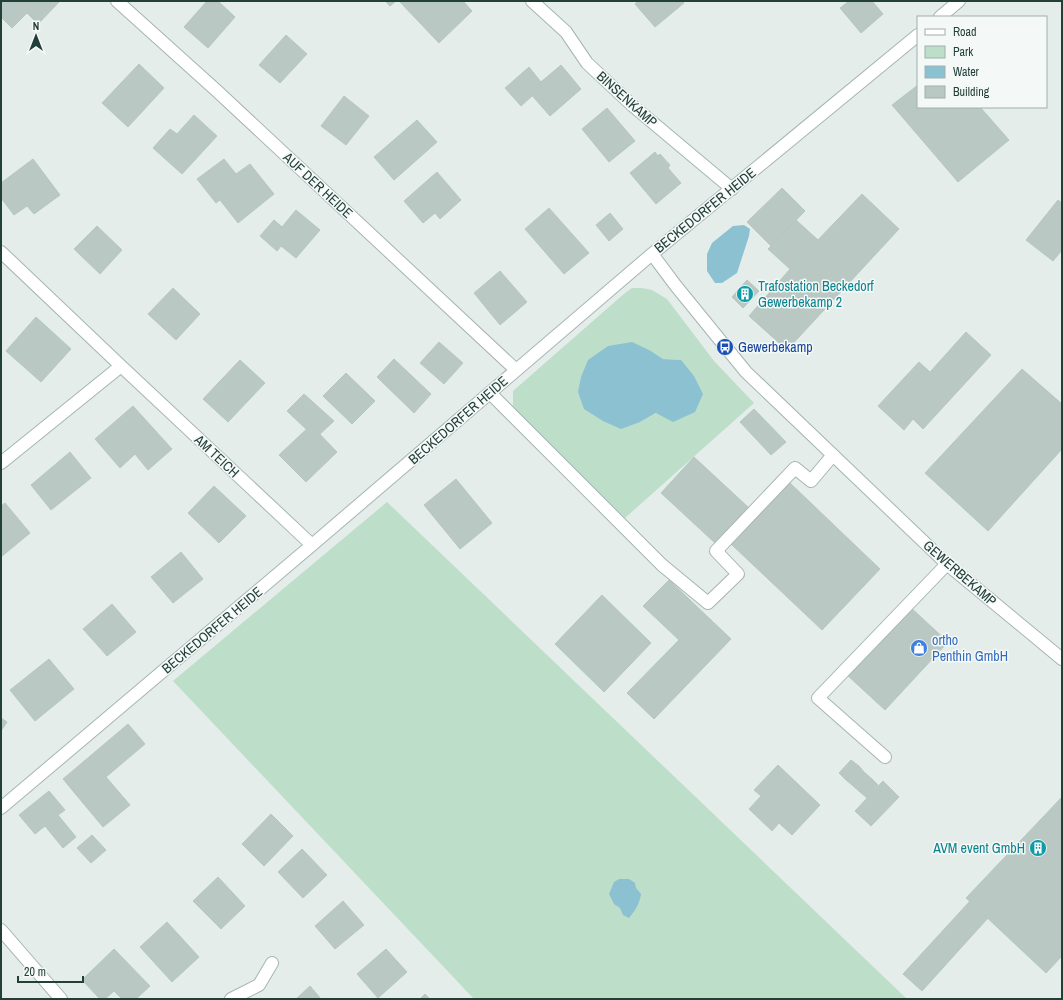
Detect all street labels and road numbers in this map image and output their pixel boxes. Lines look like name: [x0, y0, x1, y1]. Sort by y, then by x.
street label: BINSENKAMP: [593, 67, 661, 131]
street label: AUF DER HEIDE: [279, 147, 357, 222]
street label: BECKEDORFER HEIDE: [651, 163, 759, 257]
street label: BECKEDORFER HEIDE: [405, 372, 511, 468]
street label: AM TEICH: [190, 430, 243, 481]
street label: GEWERBEKAMP: [920, 536, 1001, 610]
street label: BECKEDORFER HEIDE: [158, 583, 266, 677]

